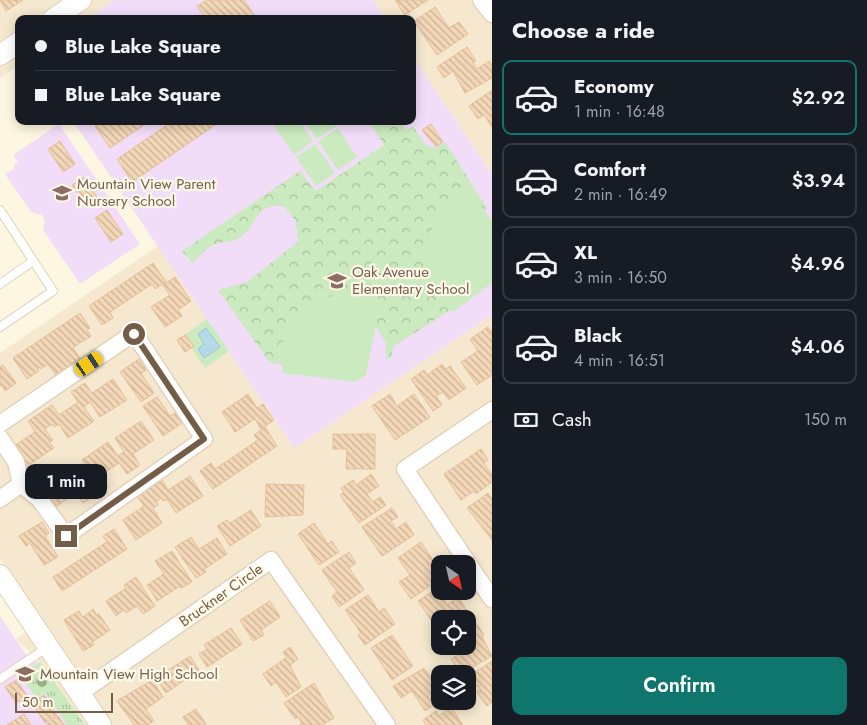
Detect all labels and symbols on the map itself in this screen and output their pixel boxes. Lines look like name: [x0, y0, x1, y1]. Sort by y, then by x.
place label: Mountain View Parent Nursery School: [77, 173, 216, 212]
school or university icon: Mountain View Parent Nursery School: [51, 182, 73, 204]
place label: Oak Avenue Elementary School: [352, 261, 469, 300]
school or university icon: Oak Avenue Elementary School: [326, 270, 348, 292]
route start: [123, 323, 145, 345]
car: [72, 349, 105, 379]
callout: 1 min: [25, 464, 107, 498]
route end: [55, 525, 77, 547]
north arrow: [431, 555, 476, 600]
street label: Bruckner Circle: [175, 558, 268, 632]
school or university icon: Mountain View High School: [14, 663, 36, 685]
place label: Mountain View High School: [40, 663, 218, 685]
scale bar: [15, 690, 112, 713]

